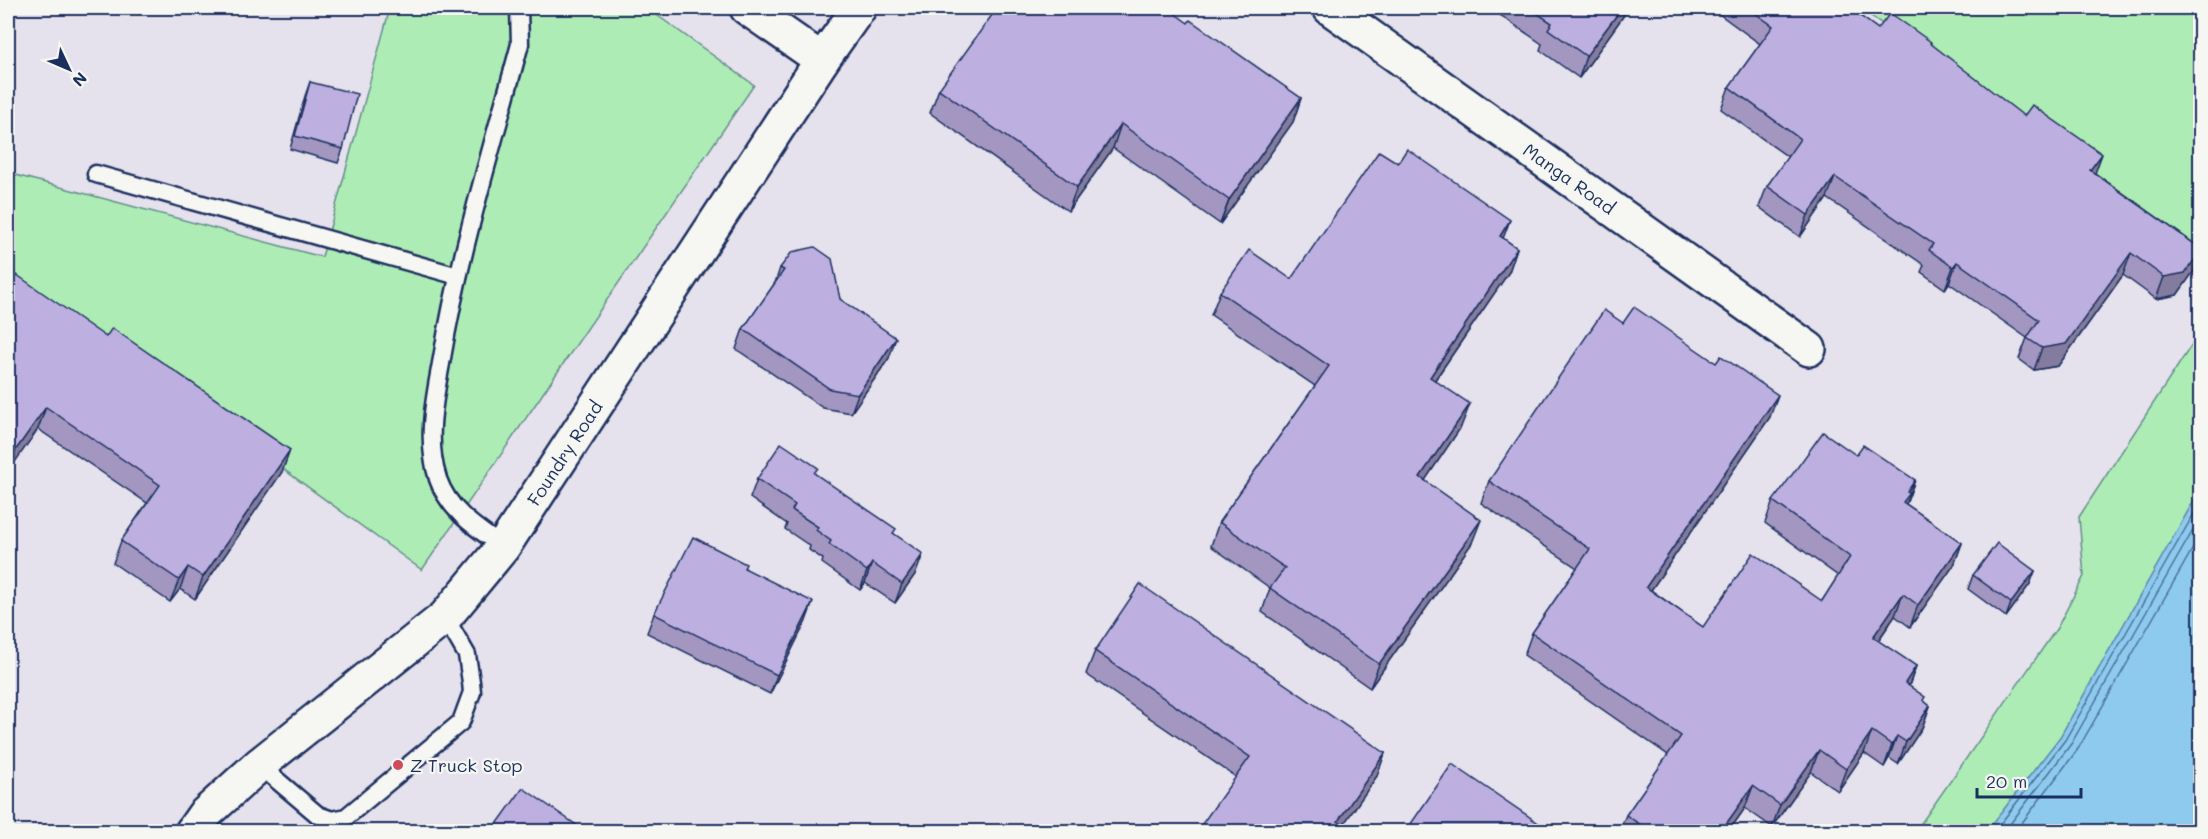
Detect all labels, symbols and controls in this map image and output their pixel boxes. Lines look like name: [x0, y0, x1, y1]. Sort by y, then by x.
north arrow: [39, 39, 99, 99]
text: N: [68, 68, 92, 91]
street label: Manga Road: [1519, 137, 1620, 220]
street label: Foundry Road: [521, 396, 608, 510]
place label: Z Truck Stop: [410, 753, 523, 777]
marker: Z Truck Stop: [391, 758, 405, 772]
scale bar: [1977, 761, 2080, 799]
text: 20 m: [1986, 769, 2027, 793]

